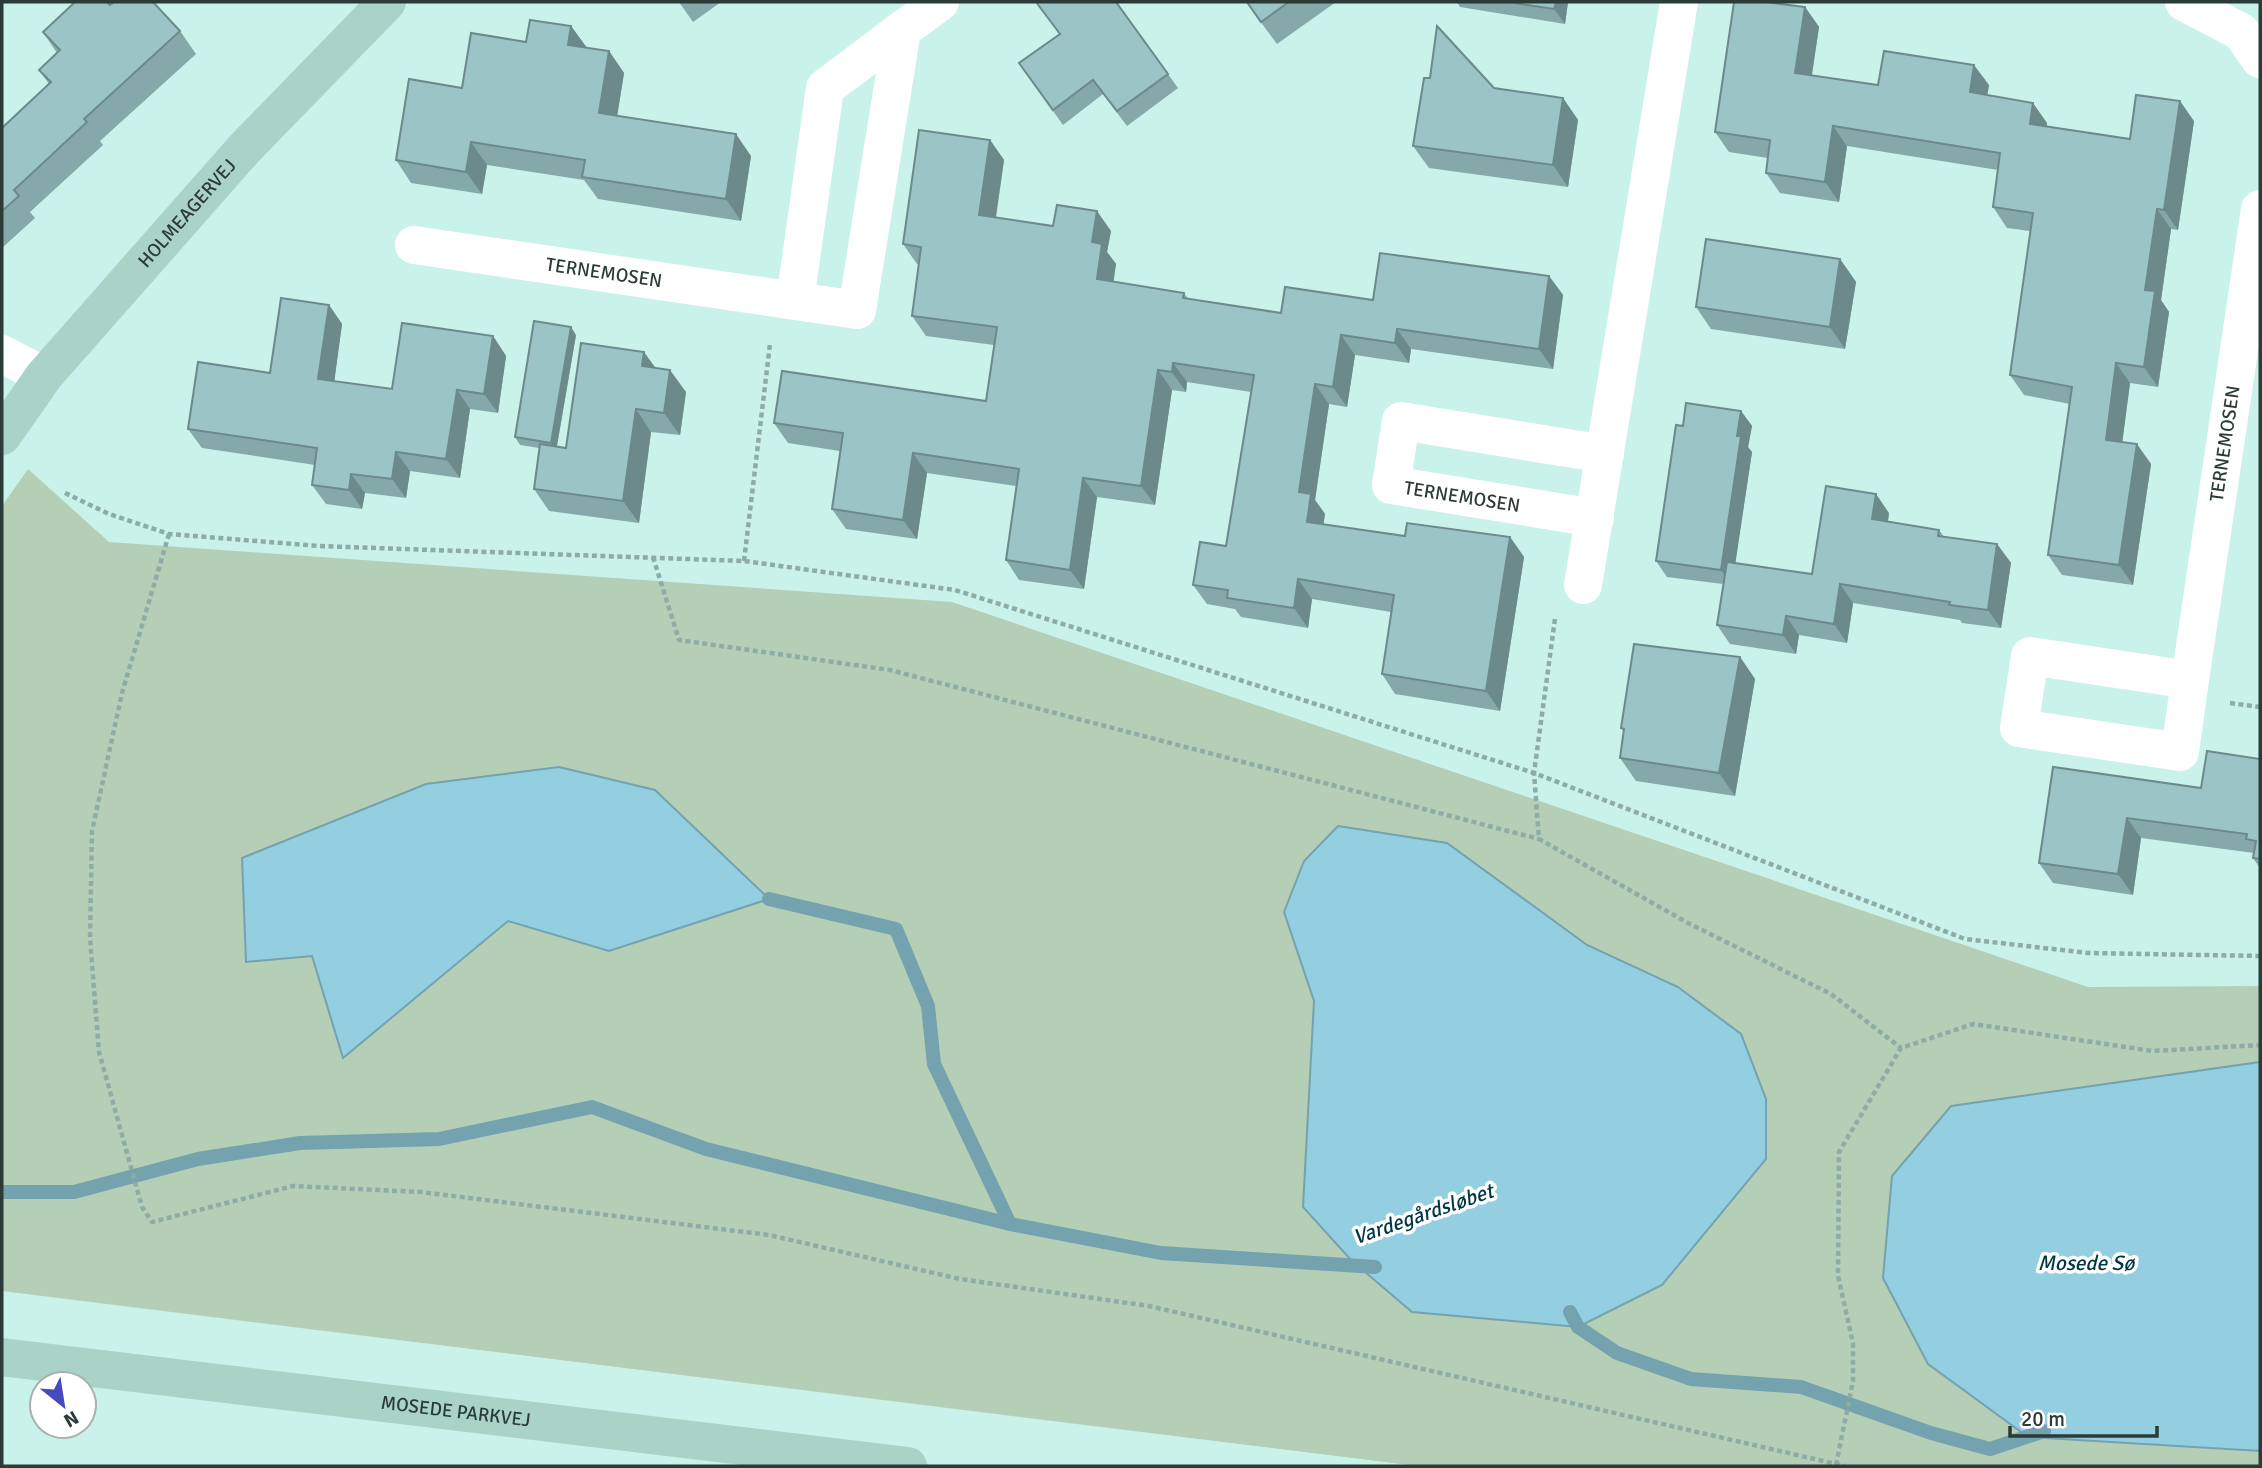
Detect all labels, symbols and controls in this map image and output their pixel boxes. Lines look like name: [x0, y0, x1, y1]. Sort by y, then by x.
street label: HOLMEAGERVEJ: [133, 154, 242, 273]
street label: TERNEMOSEN: [544, 252, 664, 293]
street label: TERNEMOSEN: [2205, 384, 2246, 503]
street label: TERNEMOSEN: [1402, 476, 1522, 518]
water label: Vardegårdsløbet: [1349, 1177, 1499, 1250]
water label: Mosede Sø: [2038, 1250, 2136, 1276]
north arrow: [28, 1370, 98, 1440]
street label: MOSEDE PARKVEJ: [379, 1391, 532, 1433]
scale bar: [2010, 1394, 2157, 1438]
text: N: [59, 1405, 83, 1433]
text: 20 m: [2021, 1406, 2065, 1432]

